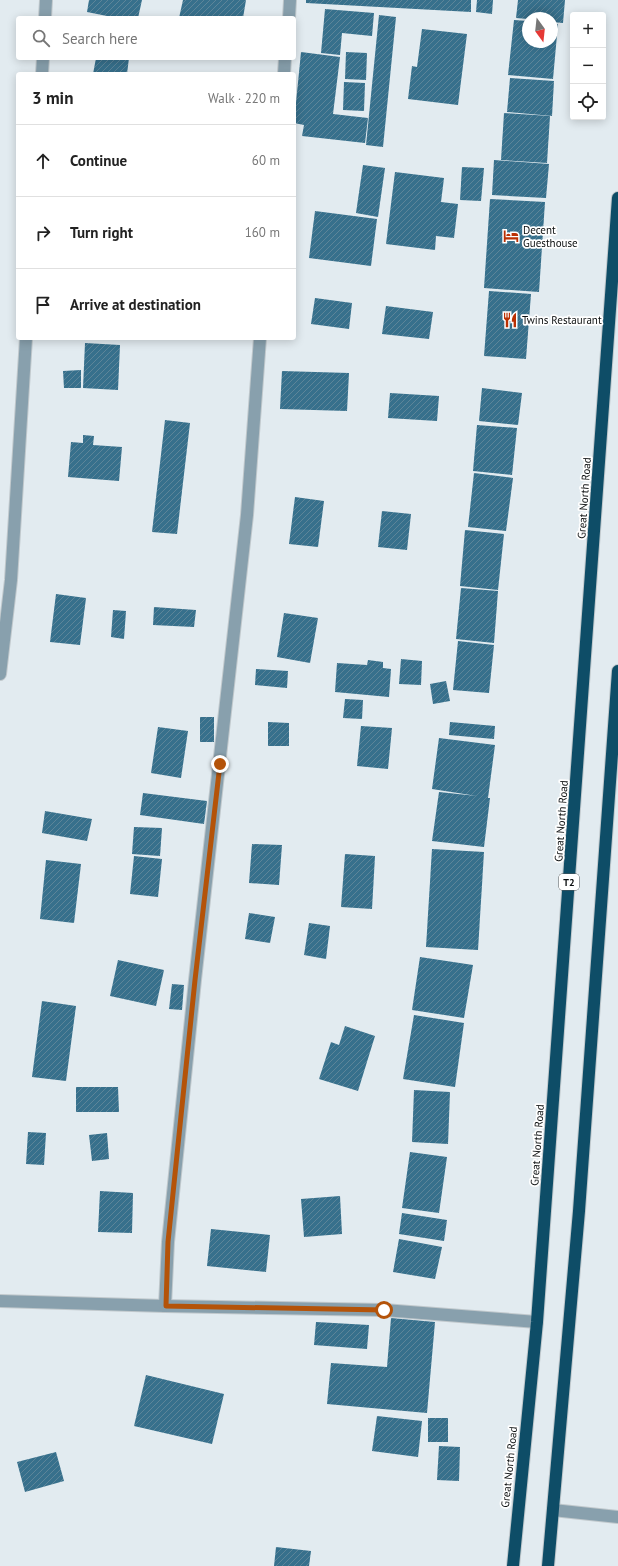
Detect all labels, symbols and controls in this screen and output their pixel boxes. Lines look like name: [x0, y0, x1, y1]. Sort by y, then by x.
north arrow: [522, 12, 558, 48]
map controls: [570, 12, 606, 120]
button: +: [570, 12, 606, 48]
search box: [16, 16, 296, 60]
icon: search: [30, 27, 52, 49]
text: Search here: [62, 29, 138, 48]
button: −: [570, 48, 606, 84]
button: locate: [570, 84, 606, 120]
text: 3 min: [32, 87, 73, 109]
text: Walk · 220 m: [208, 90, 280, 107]
icon: ahead: [32, 150, 54, 172]
text: Continue: [70, 151, 127, 170]
text: 60 m: [252, 152, 280, 169]
icon: right: [32, 222, 54, 244]
text: Turn right: [70, 223, 133, 242]
place label: Decent Guesthouse: [523, 223, 578, 250]
text: 160 m: [245, 224, 280, 241]
hotel icon: Decent Guesthouse: [502, 227, 520, 245]
icon: arrive: [32, 294, 54, 316]
text: Arrive at destination: [70, 295, 201, 314]
restaurant icon: Twins Restaurant: [501, 311, 519, 329]
place label: Twins Restaurant: [522, 313, 602, 327]
street label: Great North Road: [574, 457, 594, 539]
route end: [211, 755, 229, 773]
street label: Great North Road: [551, 780, 571, 862]
road number: T2: [559, 874, 579, 890]
street label: Great North Road: [527, 1104, 547, 1186]
route start: [375, 1301, 393, 1319]
street label: Great North Road: [498, 1426, 520, 1508]

